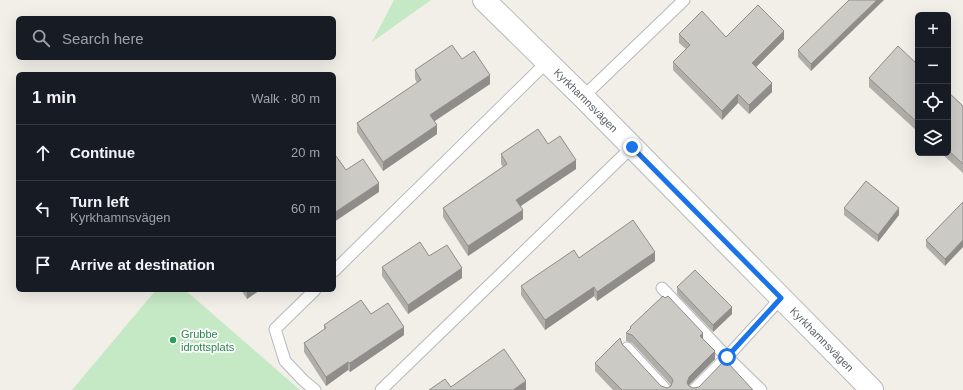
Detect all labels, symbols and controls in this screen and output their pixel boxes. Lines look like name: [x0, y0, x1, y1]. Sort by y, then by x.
map controls: [915, 12, 951, 156]
button: +: [915, 12, 951, 48]
search box: [16, 16, 336, 60]
icon: search: [30, 27, 52, 49]
text: Search here: [62, 30, 144, 47]
button: −: [915, 48, 951, 84]
street label: Kyrkhamnsvägen: [552, 66, 620, 135]
button: locate: [915, 84, 951, 120]
text: 1 min: [32, 88, 76, 107]
text: Walk · 80 m: [251, 91, 320, 106]
button: layers: [915, 120, 951, 156]
route end: [623, 138, 641, 156]
icon: ahead: [32, 142, 54, 164]
text: Continue: [70, 144, 135, 161]
text: 20 m: [291, 145, 320, 160]
text: Turn left: [70, 193, 129, 210]
icon: left: [32, 198, 54, 220]
text: 60 m: [291, 201, 320, 216]
text: Kyrkhamnsvägen: [70, 210, 170, 225]
icon: arrive: [32, 254, 54, 276]
text: Arrive at destination: [70, 256, 215, 273]
street label: Kyrkhamnsvägen: [788, 305, 856, 374]
place label: Grubbe idrottsplats: [181, 328, 235, 353]
marker: Grubbe idrottsplats: [168, 335, 178, 345]
route start: [718, 348, 736, 366]

